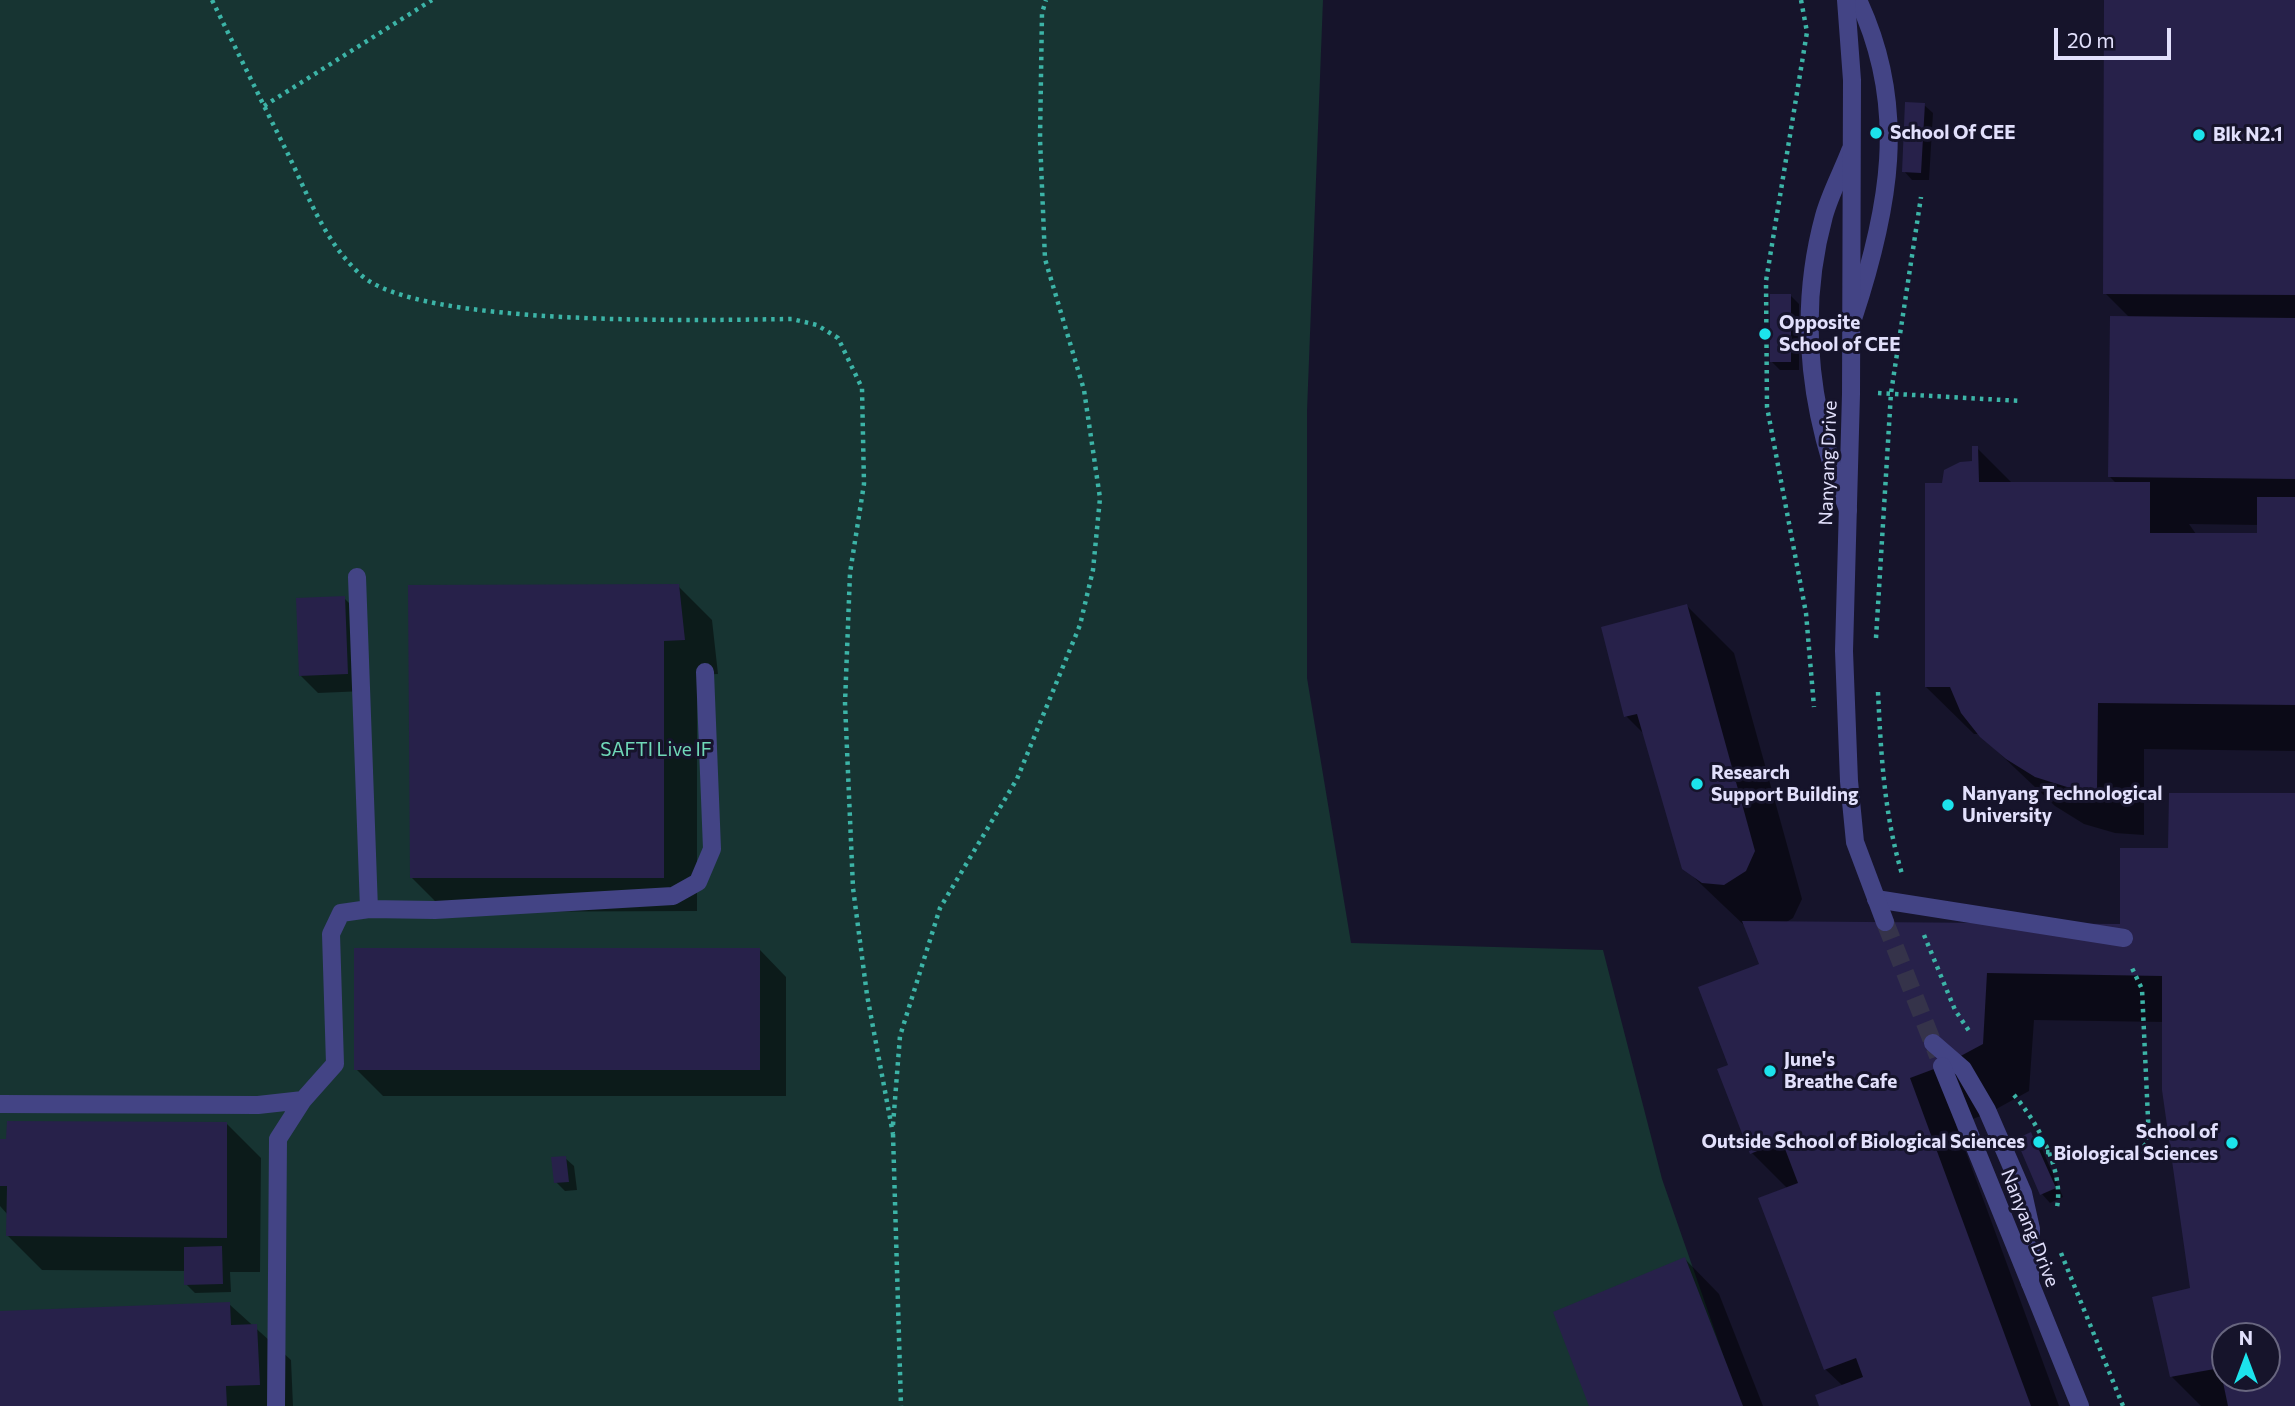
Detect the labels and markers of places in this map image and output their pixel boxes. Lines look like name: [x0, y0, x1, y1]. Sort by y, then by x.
place label: School Of CEE: [1890, 122, 2016, 144]
place label: Blk N2.1: [2213, 124, 2283, 146]
marker: School Of CEE: [1868, 125, 1884, 141]
marker: Blk N2.1: [2191, 127, 2207, 143]
place label: Opposite School of CEE: [1779, 312, 1900, 356]
marker: Opposite School of CEE: [1757, 326, 1773, 342]
place label: Research Support Building: [1711, 762, 1858, 806]
marker: Research Support Building: [1689, 776, 1705, 792]
place label: Nanyang Technological University: [1962, 783, 2162, 827]
marker: Nanyang Technological University: [1940, 797, 1956, 813]
place label: June's Breathe Cafe: [1784, 1049, 1897, 1093]
marker: June's Breathe Cafe: [1762, 1063, 1778, 1079]
place label: School of Biological Sciences: [2054, 1121, 2218, 1165]
place label: Outside School of Biological Sciences: [1701, 1131, 2025, 1153]
marker: Outside School of Biological Sciences: [2031, 1134, 2047, 1150]
marker: School of Biological Sciences: [2224, 1135, 2240, 1151]

